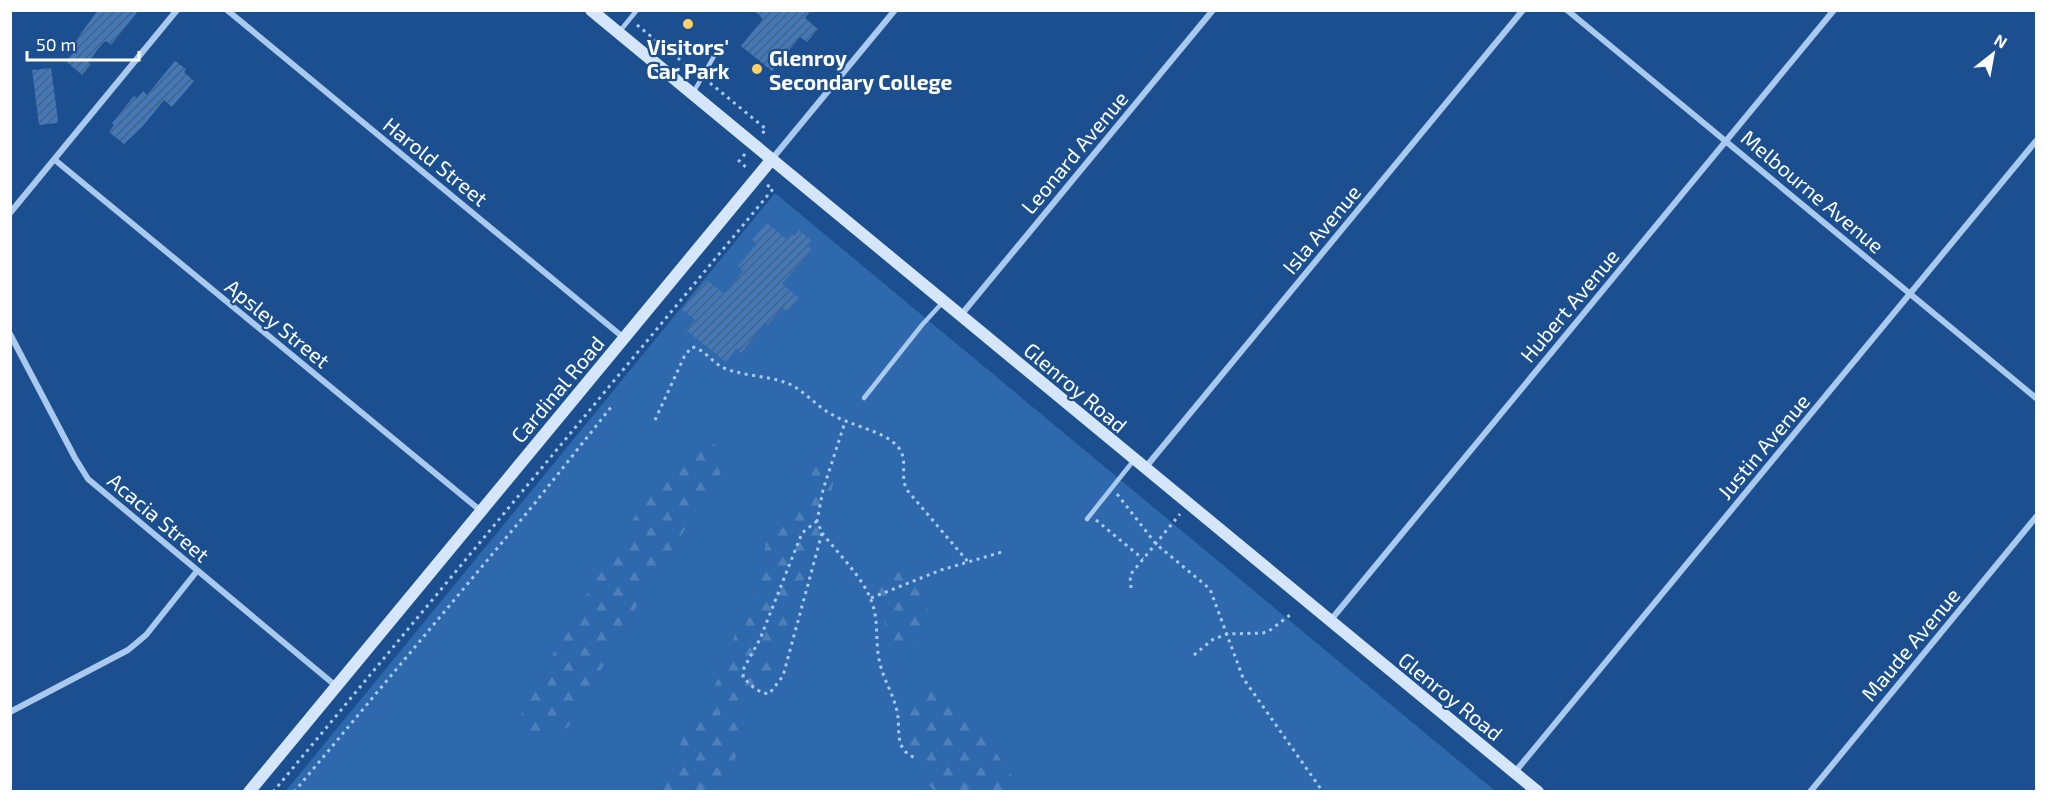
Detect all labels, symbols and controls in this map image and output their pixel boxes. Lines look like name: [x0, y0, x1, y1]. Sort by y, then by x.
marker: Visitors' Car Park: [681, 17, 695, 31]
scale bar: [27, 24, 140, 62]
north arrow: [1963, 24, 2023, 84]
text: N: [1991, 30, 2011, 52]
text: 50 m: [36, 33, 76, 55]
place label: Visitors' Car Park: [647, 34, 730, 83]
place label: Glenroy Secondary College: [769, 45, 953, 95]
marker: Glenroy Secondary College: [750, 62, 764, 76]
street label: Leonard Avenue: [1015, 86, 1133, 218]
street label: Harold Street: [379, 111, 493, 211]
street label: Melbourne Avenue: [1737, 124, 1889, 258]
street label: Isla Avenue: [1277, 179, 1365, 279]
street label: Hubert Avenue: [1514, 243, 1624, 367]
street label: Apsley Street: [221, 273, 335, 373]
street label: Cardinal Road: [505, 331, 609, 447]
street label: Glenroy Road: [1019, 337, 1133, 437]
street label: Justin Avenue: [1712, 388, 1814, 504]
street label: Acacia Street: [103, 467, 215, 567]
street label: Maude Avenue: [1855, 582, 1965, 706]
street label: Glenroy Road: [1394, 646, 1508, 746]

